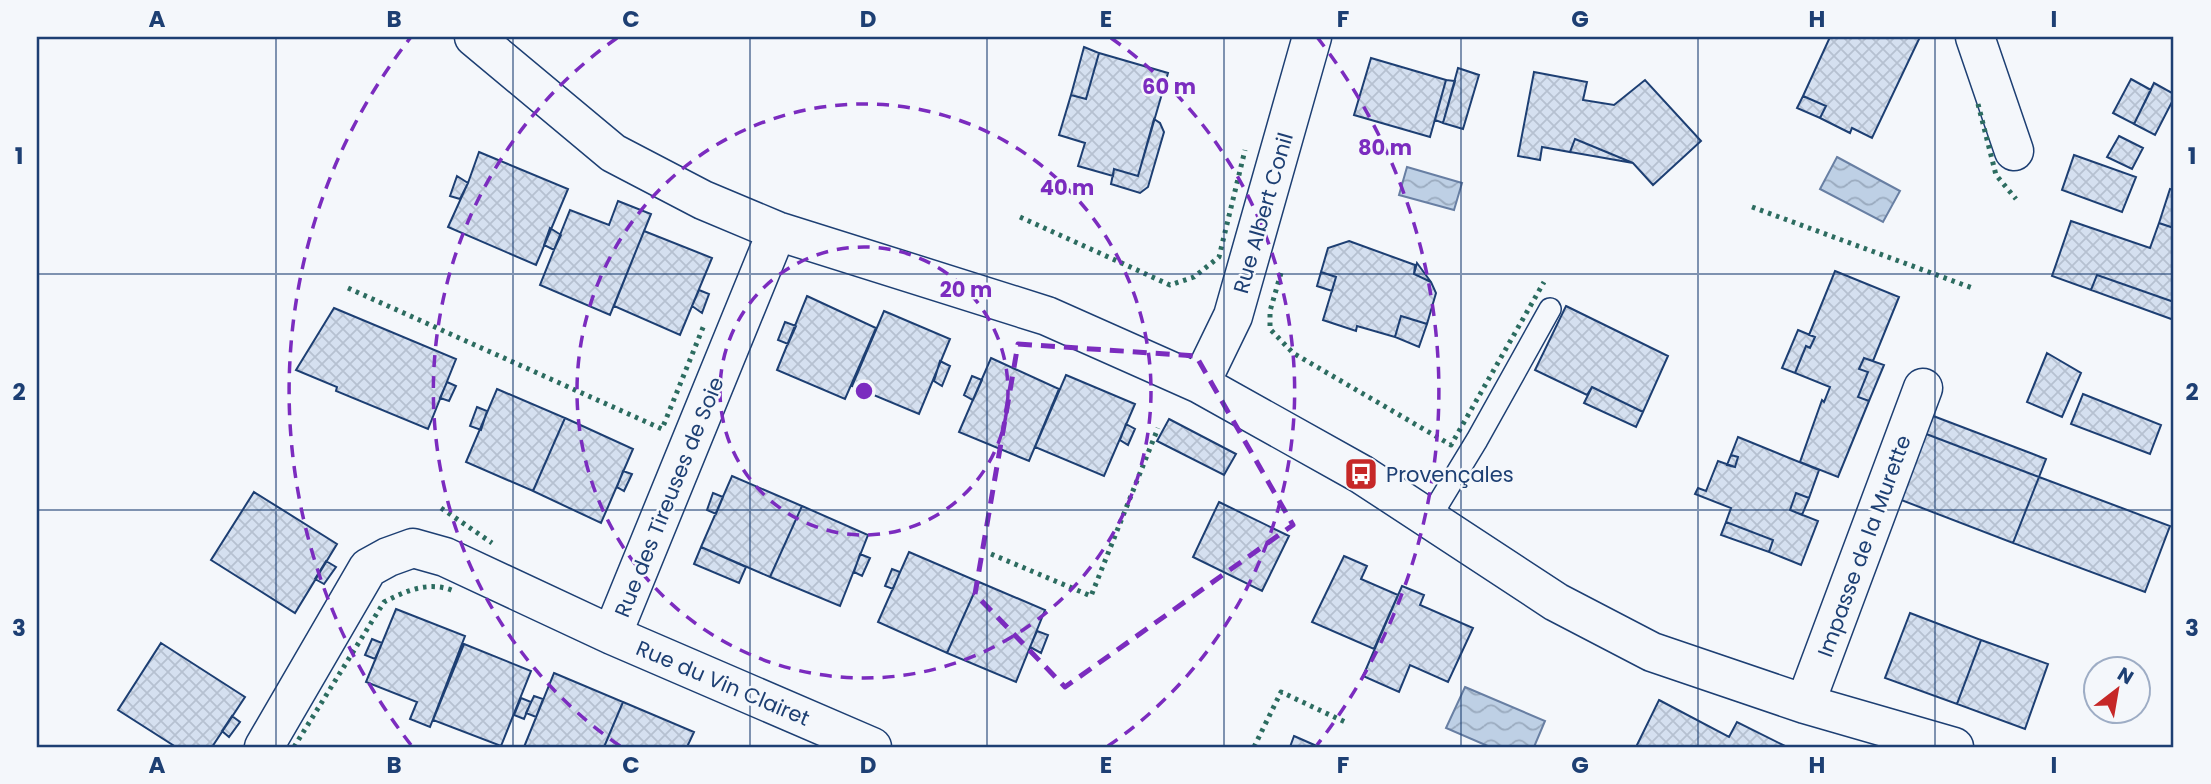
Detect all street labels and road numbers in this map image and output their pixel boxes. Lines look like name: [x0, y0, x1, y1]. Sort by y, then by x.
street label: Rue Albert Conil: [1226, 129, 1300, 297]
street label: Rue des Tireuses de Soie: [607, 373, 731, 621]
street label: Impasse de la Murette: [1810, 431, 1918, 661]
street label: Rue du Vin Clairet: [632, 633, 814, 733]

